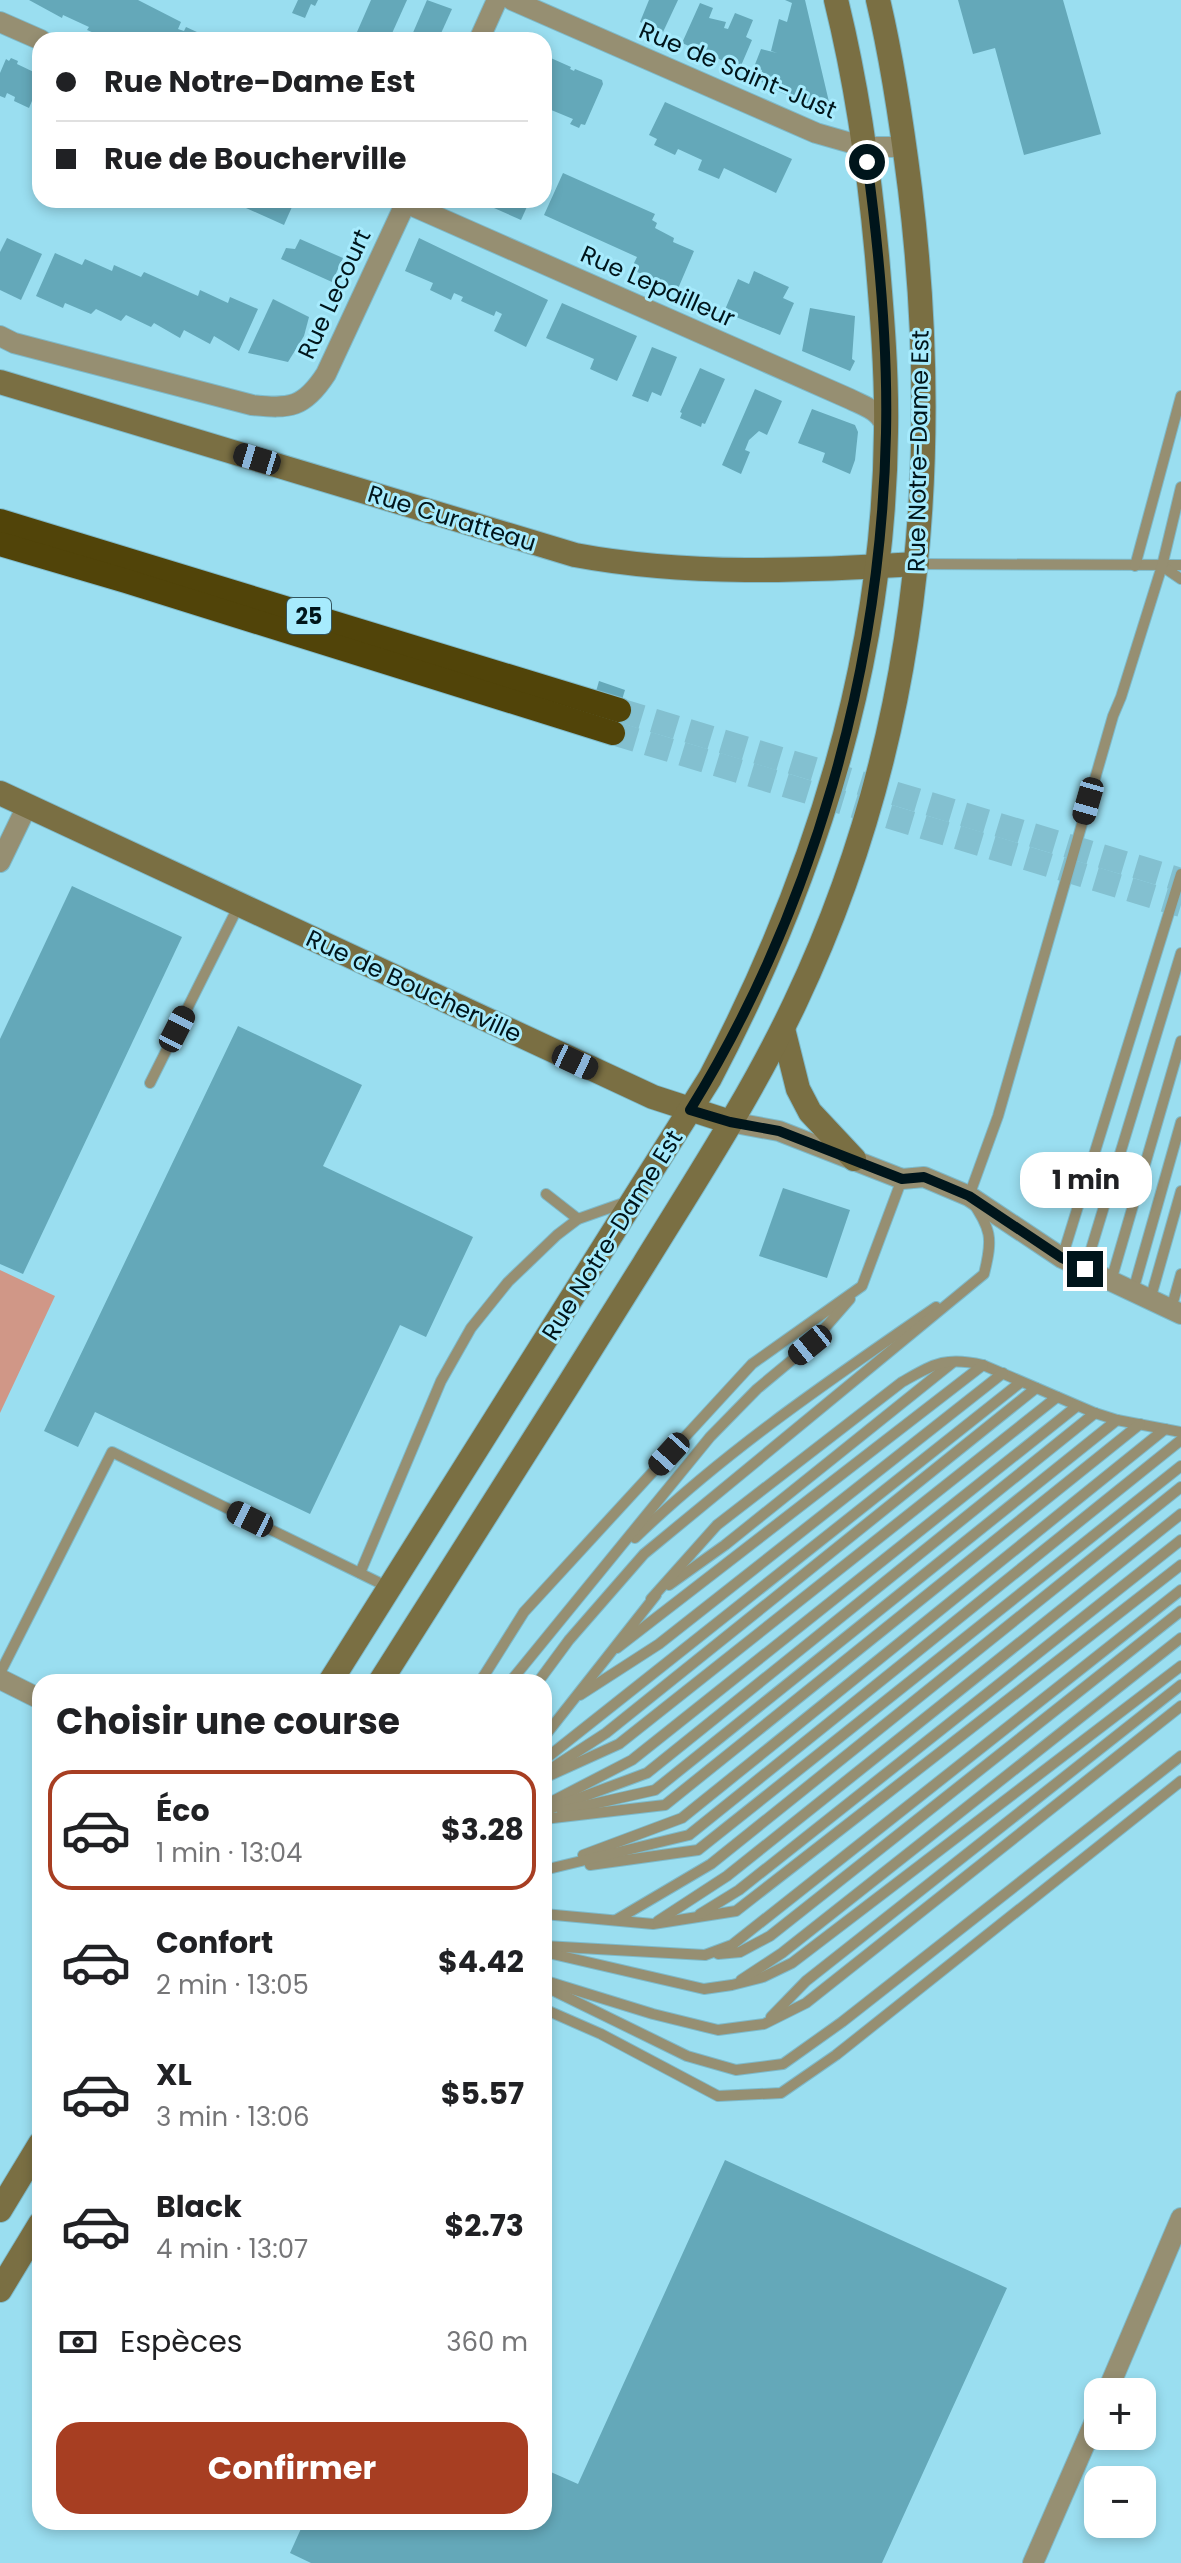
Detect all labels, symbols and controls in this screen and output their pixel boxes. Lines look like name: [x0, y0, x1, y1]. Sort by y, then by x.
street label: Rue de Saint-Just: [634, 13, 842, 127]
text: Rue Notre-Dame Est: [104, 60, 415, 103]
text: Rue de Boucherville: [104, 137, 406, 180]
route start: [849, 144, 885, 180]
street label: Rue Lecourt: [290, 224, 378, 364]
street label: Rue Lepailleur: [576, 237, 741, 335]
street label: Rue Notre-Dame Est: [899, 330, 937, 572]
car: [231, 441, 283, 477]
street label: Rue Curatteau: [364, 477, 540, 559]
road number: 25: [287, 598, 331, 634]
car: [1070, 775, 1106, 827]
street label: Rue de Boucherville: [301, 922, 527, 1050]
car: [155, 1002, 199, 1056]
car: [548, 1041, 602, 1083]
street label: Rue Notre-Dame Est: [534, 1124, 690, 1346]
callout: 1 min: [1019, 1153, 1151, 1209]
text: 1 min: [1052, 1162, 1120, 1198]
route end: [1067, 1251, 1103, 1287]
car: [784, 1321, 836, 1369]
car: [644, 1428, 694, 1480]
car: [223, 1498, 277, 1540]
text: Choisir une course: [56, 1696, 400, 1747]
text: Éco: [156, 1789, 210, 1832]
icon: car: [60, 1794, 132, 1866]
text: $3.28: [441, 1808, 524, 1851]
text: 1 min · 13:04: [156, 1835, 302, 1871]
text: Confort: [156, 1921, 273, 1964]
icon: car: [60, 1926, 132, 1998]
text: $4.42: [438, 1940, 524, 1983]
text: 2 min · 13:05: [156, 1967, 309, 2003]
text: XL: [156, 2053, 192, 2096]
icon: car: [60, 2058, 132, 2130]
text: $5.57: [441, 2072, 524, 2115]
text: 3 min · 13:06: [156, 2099, 309, 2135]
text: Black: [156, 2185, 242, 2228]
icon: car: [60, 2190, 132, 2262]
text: $2.73: [444, 2204, 524, 2247]
text: 4 min · 13:07: [156, 2231, 308, 2267]
icon: cash: [56, 2320, 100, 2364]
text: Espèces: [120, 2320, 242, 2363]
text: 360 m: [446, 2324, 528, 2360]
map controls: [1084, 2378, 1156, 2538]
button: +: [1084, 2378, 1156, 2450]
button: Confirmer: [56, 2422, 528, 2514]
button: −: [1084, 2466, 1156, 2538]

